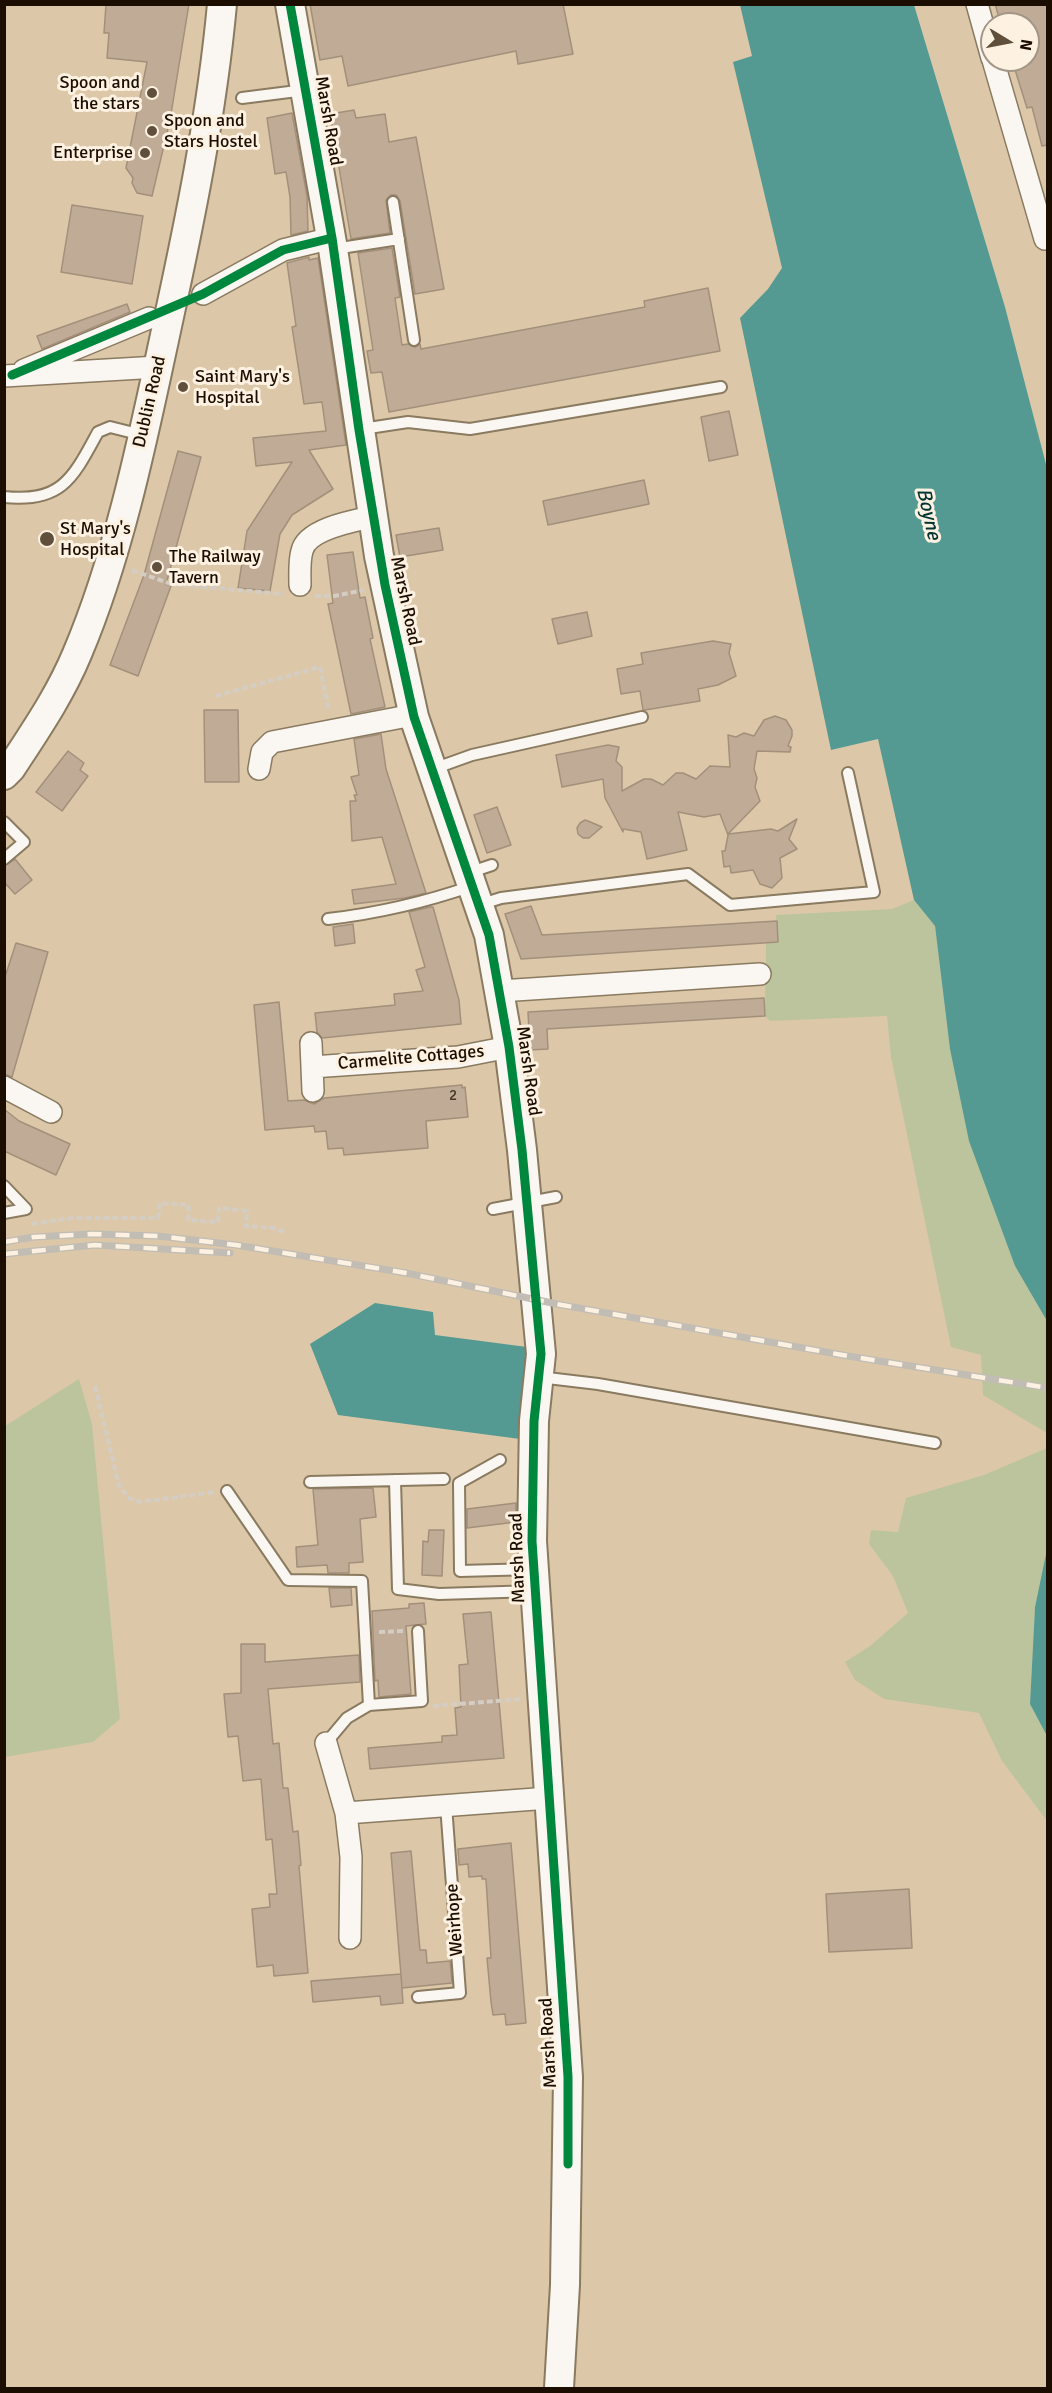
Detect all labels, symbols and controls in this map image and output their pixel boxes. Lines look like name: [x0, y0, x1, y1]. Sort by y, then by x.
north arrow: [980, 12, 1040, 72]
text: N: [1015, 38, 1037, 52]
place label: Spoon and the stars: [59, 72, 140, 115]
street label: Marsh Road: [310, 75, 346, 167]
marker: Spoon and the stars: [145, 86, 159, 100]
place label: Spoon and Stars Hostel: [164, 110, 258, 152]
marker: Spoon and Stars Hostel: [145, 124, 159, 138]
place label: Enterprise: [53, 142, 133, 164]
marker: Enterprise: [138, 146, 152, 160]
street label: Dublin Road: [129, 354, 171, 450]
place label: Saint Mary's Hospital: [195, 366, 290, 409]
marker: Saint Mary's Hospital: [176, 380, 190, 394]
water label: Boyne: [910, 486, 946, 542]
place label: St Mary's Hospital: [60, 518, 131, 560]
marker: St Mary's Hospital: [38, 530, 56, 548]
place label: The Railway Tavern: [169, 546, 261, 588]
street label: Marsh Road: [385, 555, 425, 647]
marker: The Railway Tavern: [150, 560, 164, 574]
street label: Marsh Road: [511, 1025, 545, 1117]
street label: Carmelite Cottages: [337, 1041, 485, 1075]
house number: 2: [449, 1087, 457, 1105]
street label: Marsh Road: [506, 1512, 530, 1604]
street label: Weirhope: [442, 1883, 468, 1957]
street label: Marsh Road: [536, 1997, 562, 2089]

